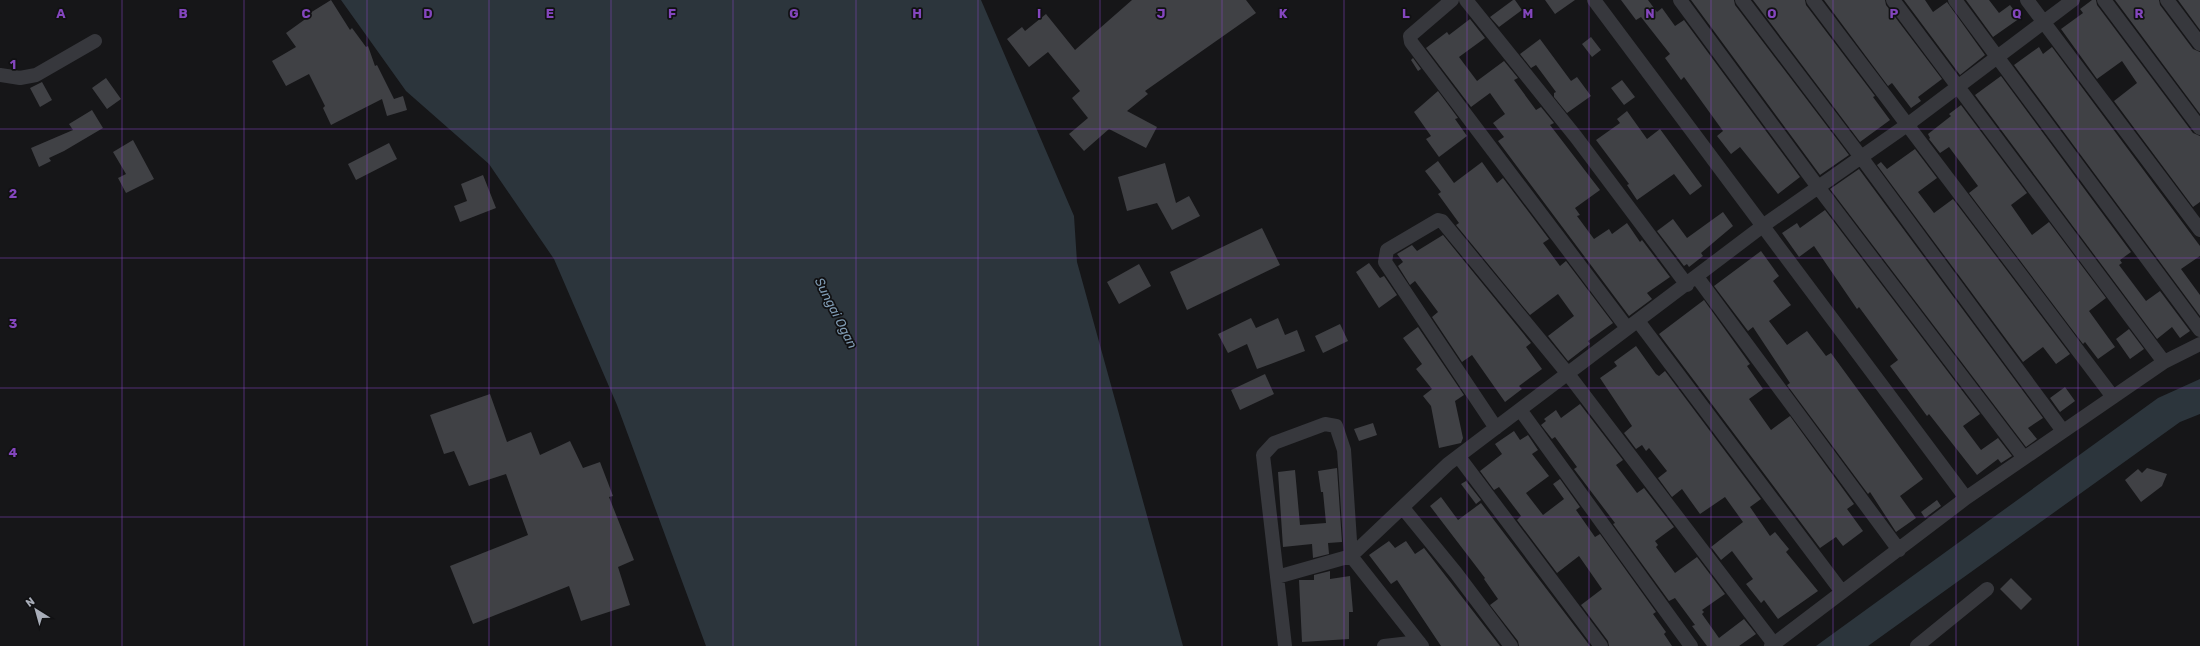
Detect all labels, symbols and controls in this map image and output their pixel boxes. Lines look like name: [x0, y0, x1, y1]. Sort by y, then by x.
text: A: [56, 6, 66, 21]
text: B: [178, 6, 188, 21]
text: C: [301, 6, 311, 21]
text: D: [423, 6, 433, 21]
text: E: [546, 6, 554, 21]
text: F: [668, 6, 676, 21]
text: G: [789, 6, 799, 21]
text: H: [912, 6, 922, 21]
text: I: [1037, 6, 1041, 21]
text: J: [1157, 6, 1165, 21]
text: K: [1279, 6, 1288, 21]
text: L: [1402, 6, 1410, 21]
text: M: [1523, 6, 1533, 21]
text: N: [1645, 6, 1655, 21]
text: O: [1767, 6, 1777, 21]
text: P: [1890, 6, 1899, 21]
text: Q: [2012, 6, 2022, 21]
text: R: [2135, 6, 2144, 21]
text: 1: [10, 57, 16, 72]
text: 2: [9, 186, 17, 201]
water label: Sungai Ogan: [811, 275, 860, 352]
text: 3: [9, 316, 18, 331]
text: 4: [9, 445, 18, 460]
north arrow: [16, 590, 56, 630]
text: N: [23, 595, 37, 610]

